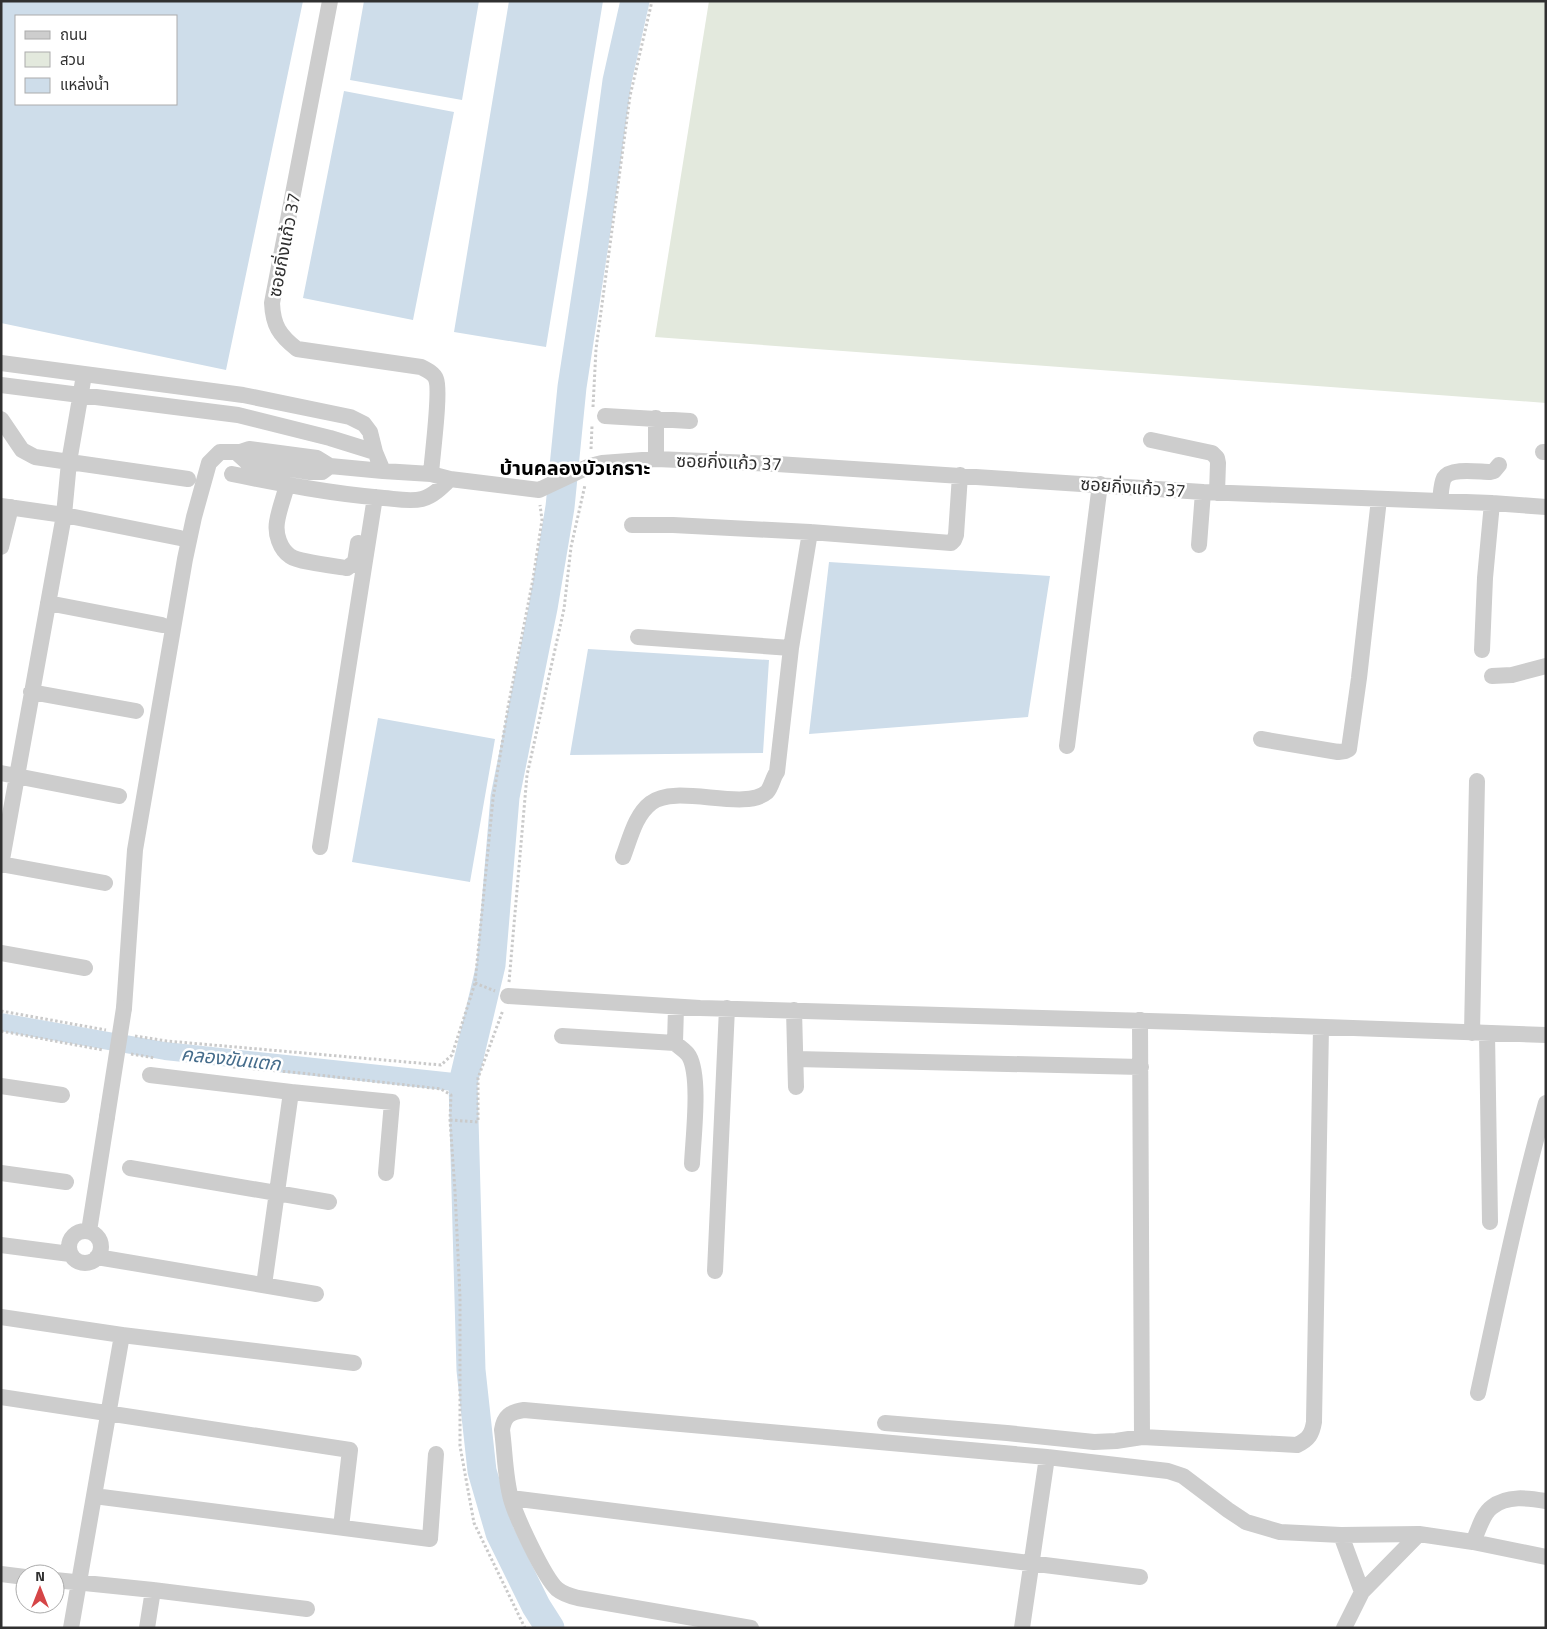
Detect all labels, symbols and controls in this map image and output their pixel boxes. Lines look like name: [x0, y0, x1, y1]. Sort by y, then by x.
legend: [15, 15, 178, 105]
text: ถนน: [60, 23, 87, 46]
text: สวน: [60, 48, 85, 71]
text: แหล่งน้ำ: [60, 73, 109, 96]
street label: ซอยกิ่งแก้ว 37: [261, 191, 307, 299]
street label: ซอยกิ่งแก้ว 37: [676, 447, 782, 477]
district label: บ้านคลองบัวเกราะ: [500, 452, 650, 483]
street label: ซอยกิ่งแก้ว 37: [1079, 470, 1187, 504]
water label: คลองขันแตก: [180, 1038, 283, 1078]
north arrow: [15, 1564, 65, 1614]
text: N: [35, 1565, 45, 1586]

